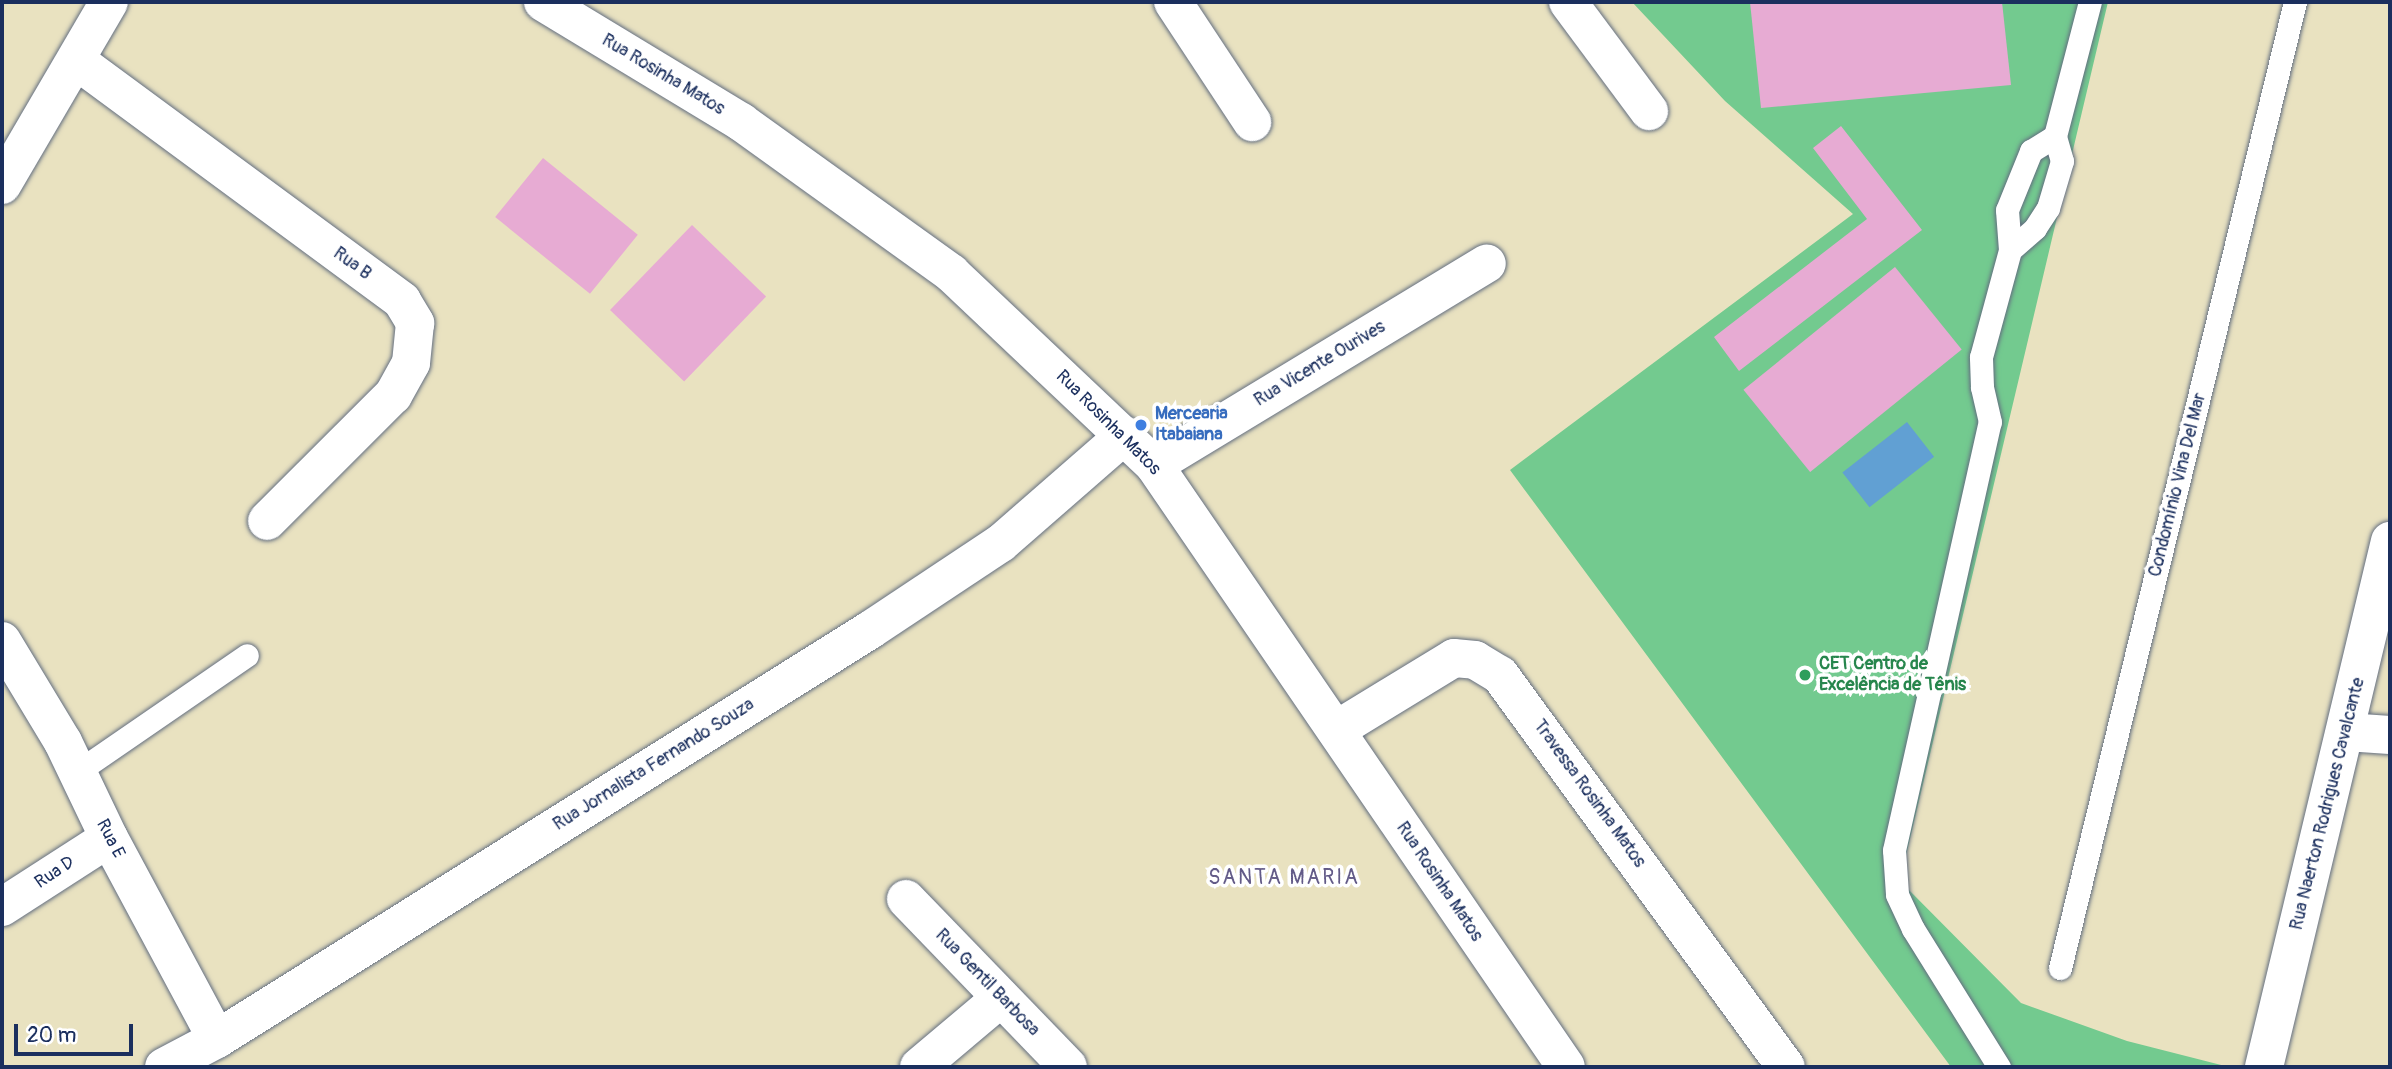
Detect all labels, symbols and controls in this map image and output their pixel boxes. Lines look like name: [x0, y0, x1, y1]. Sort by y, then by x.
street label: Rua Rosinha Matos: [598, 30, 728, 120]
street label: Rua B: [329, 243, 375, 285]
street label: Rua Vicente Ourives: [1251, 316, 1389, 412]
street label: Rua Rosinha Matos: [1051, 366, 1165, 480]
street label: Condomínio Vina Del Mar: [2145, 391, 2211, 579]
place label: Mercearia Itabaiana: [1155, 404, 1228, 446]
marker: Mercearia Itabaiana: [1133, 417, 1149, 433]
place label: CET Centro de Excelência de Tênis: [1819, 654, 1966, 696]
marker: CET Centro de Excelência de Tênis: [1797, 667, 1813, 683]
street label: Rua Naerton Rodrigues Cavalcante: [2286, 676, 2370, 932]
street label: Rua Jornalista Fernando Souza: [550, 694, 758, 836]
street label: Travessa Rosinha Matos: [1528, 716, 1650, 872]
street label: Rua E: [91, 816, 129, 862]
street label: Rua Rosinha Matos: [1391, 818, 1487, 946]
street label: Rua D: [31, 852, 79, 894]
district label: SANTA MARIA: [1210, 865, 1358, 891]
street label: Rua Gentil Barbosa: [930, 925, 1044, 1041]
scale bar: [18, 1010, 136, 1054]
text: 20 m: [27, 1022, 76, 1049]

